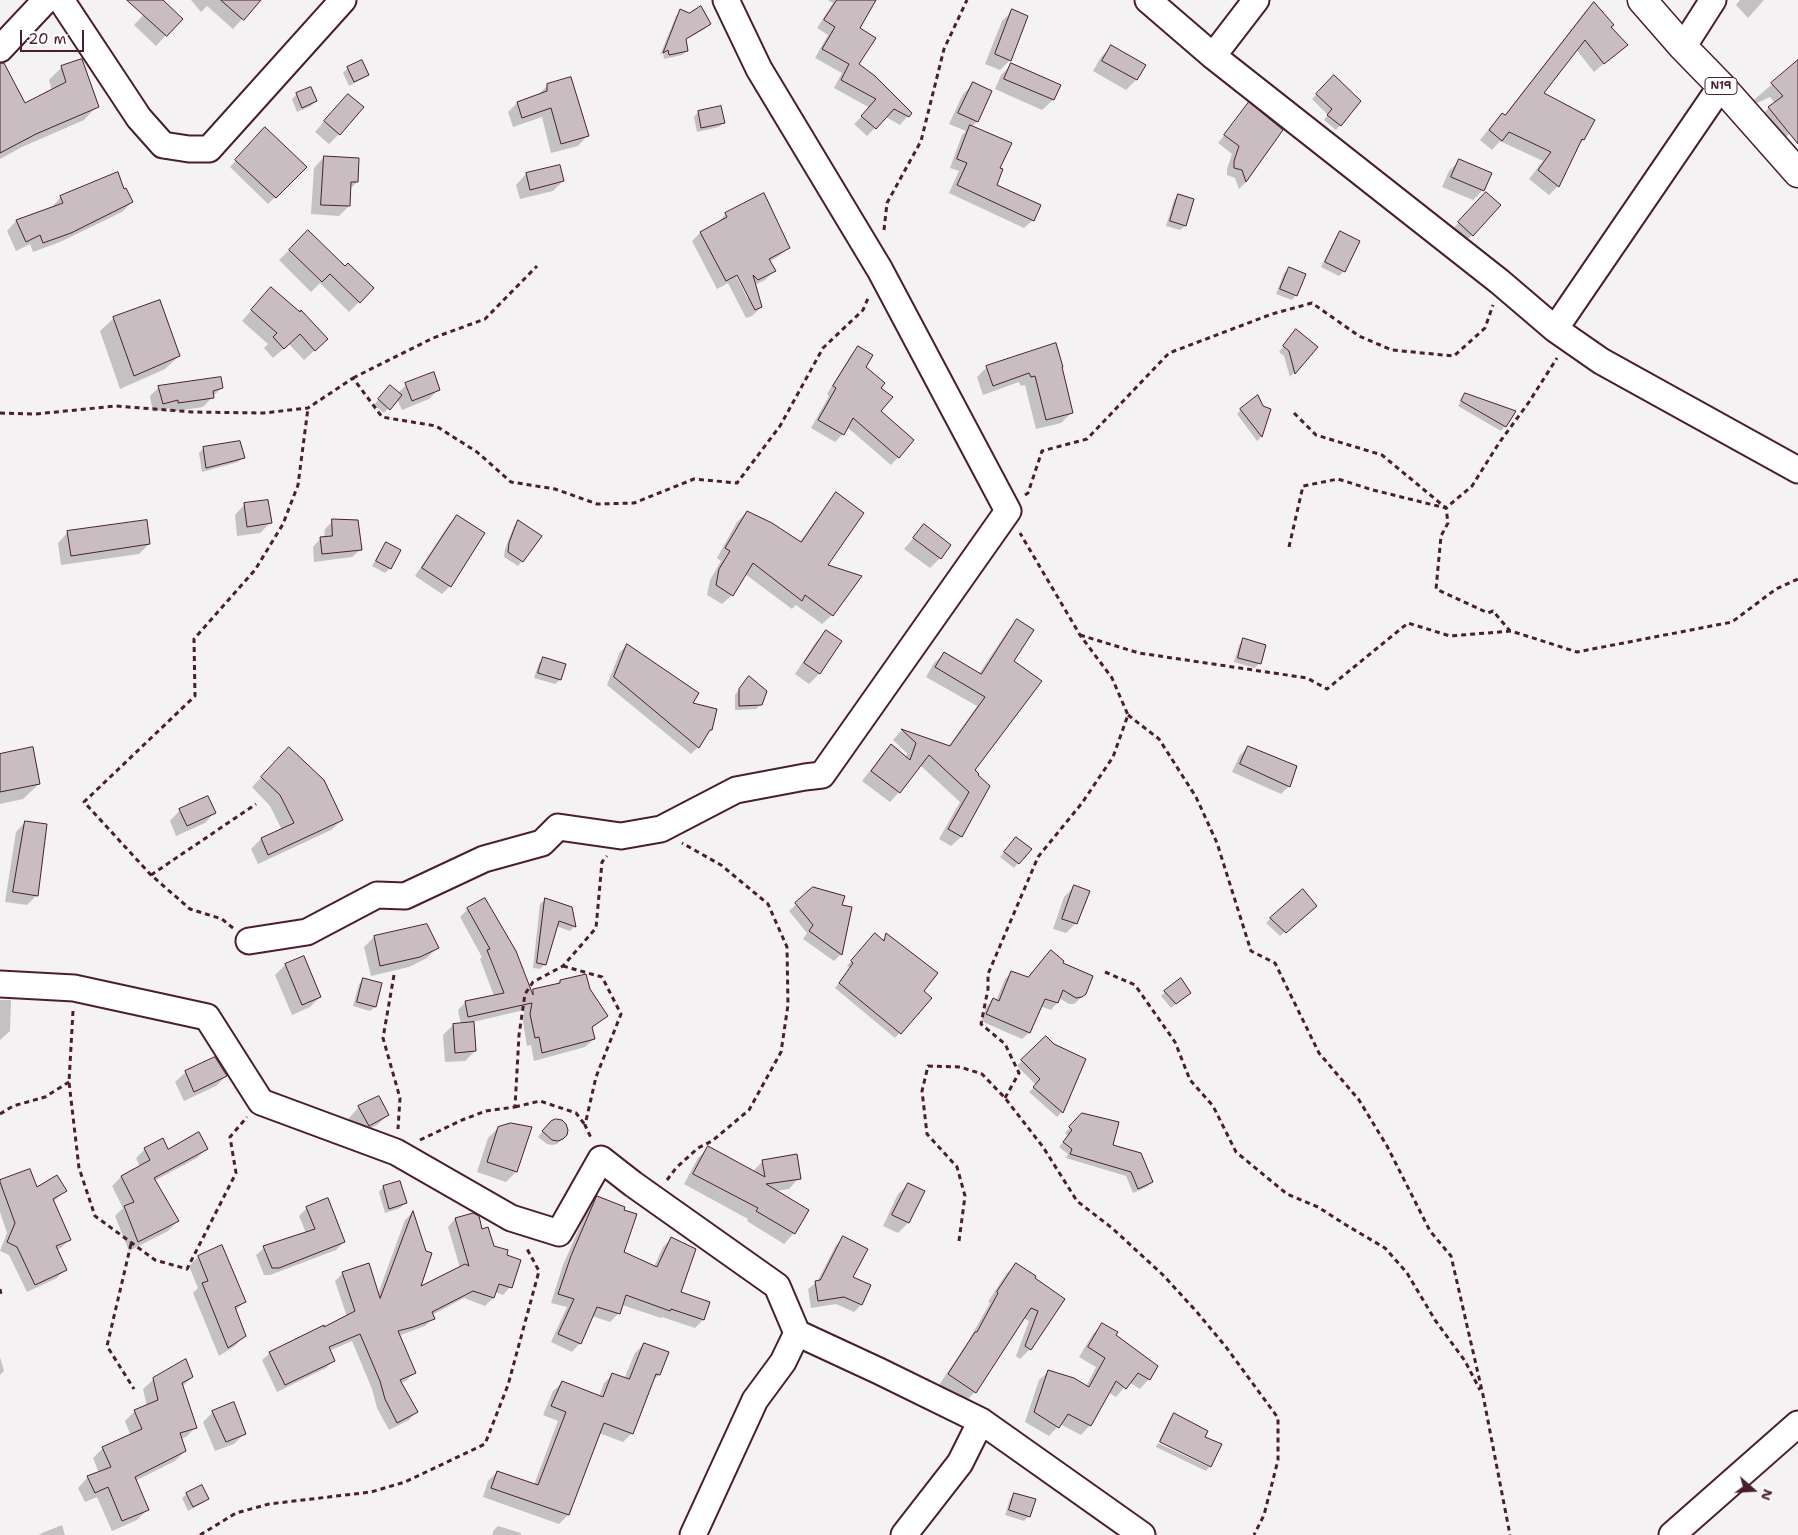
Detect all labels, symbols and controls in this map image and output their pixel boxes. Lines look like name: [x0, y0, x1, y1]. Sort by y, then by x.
scale bar: [22, 20, 86, 52]
text: 20 m: [28, 29, 67, 49]
road number: N19: [1705, 78, 1737, 94]
north arrow: [1728, 1465, 1778, 1515]
text: N: [1757, 1487, 1777, 1503]

